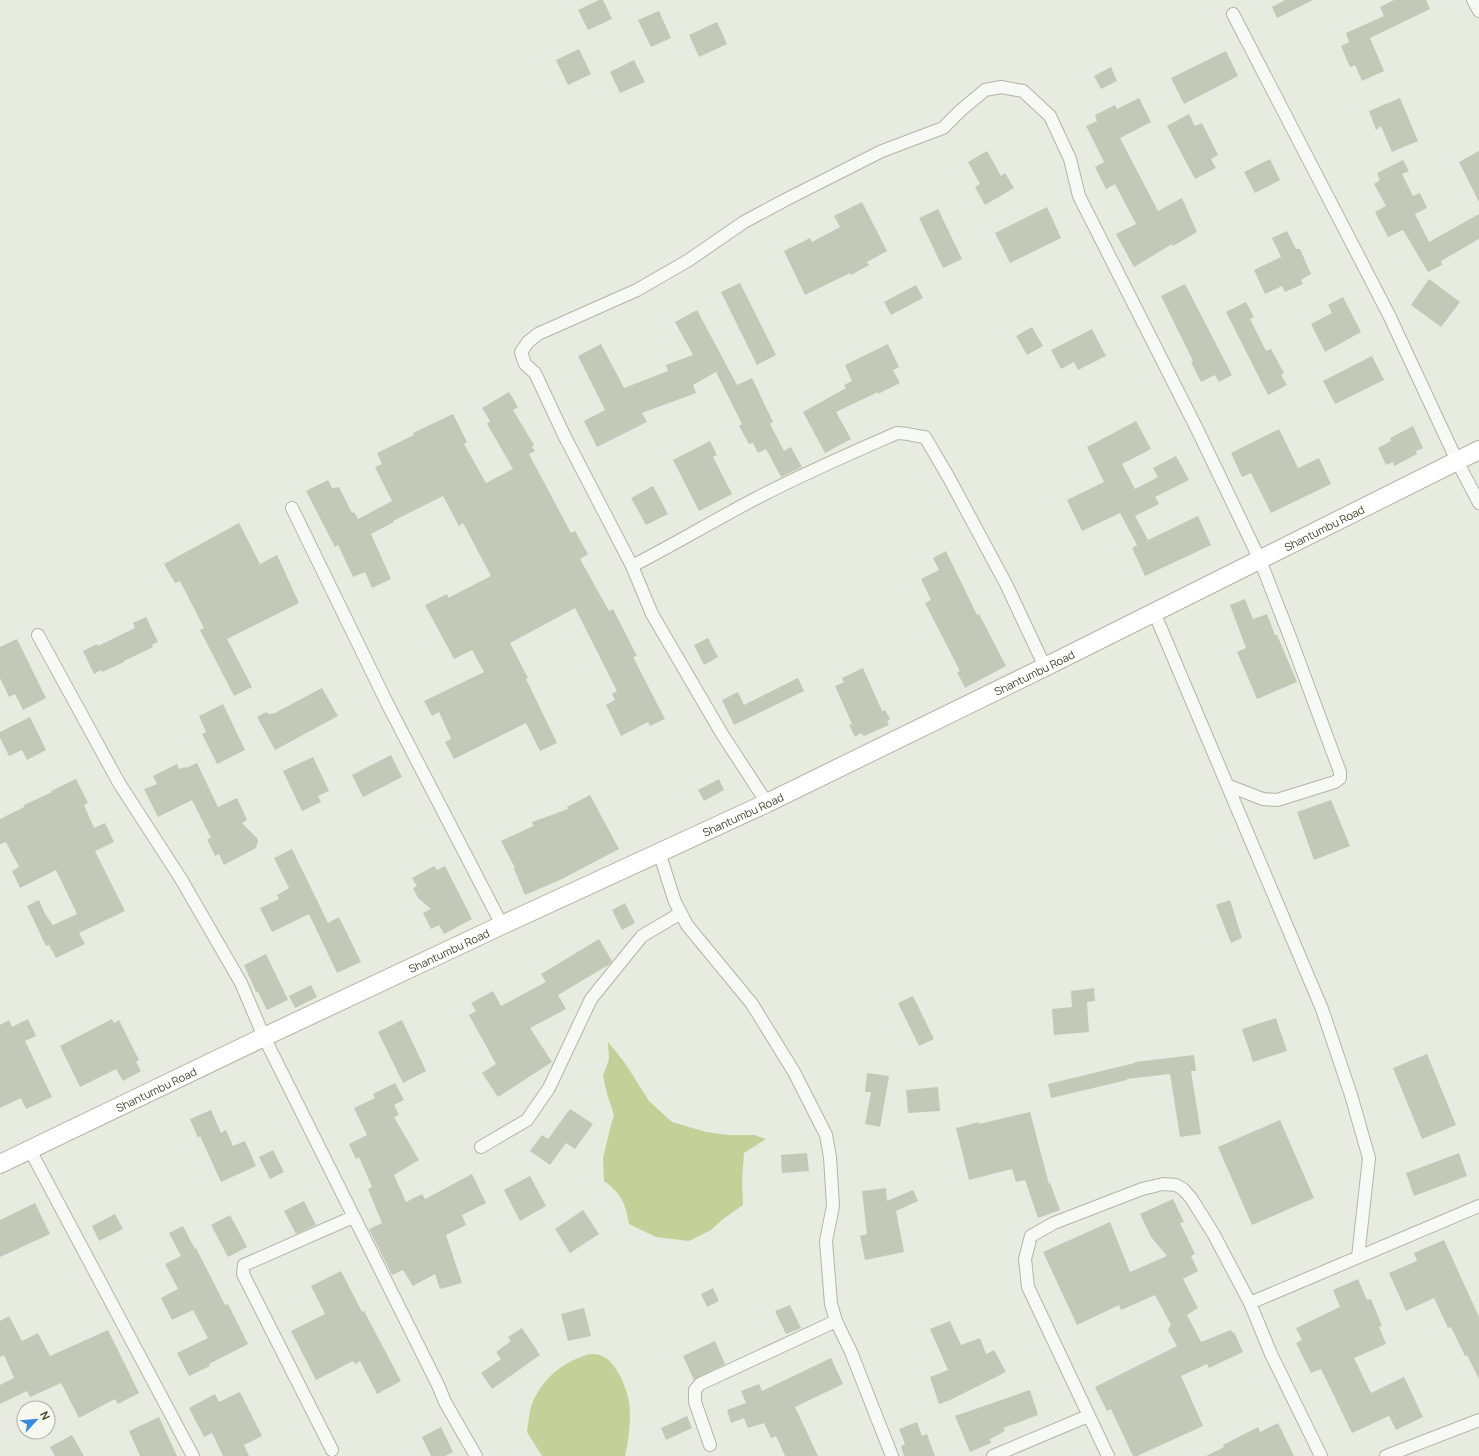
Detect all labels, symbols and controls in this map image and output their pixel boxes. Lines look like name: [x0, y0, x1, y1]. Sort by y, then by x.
street label: Shantumbu Road: [1281, 501, 1366, 554]
street label: Shantumbu Road: [991, 646, 1077, 698]
street label: Shantumbu Road: [700, 789, 786, 839]
street label: Shantumbu Road: [406, 925, 491, 976]
street label: Shantumbu Road: [113, 1063, 199, 1115]
north arrow: [16, 1400, 56, 1440]
text: N: [37, 1409, 54, 1422]

